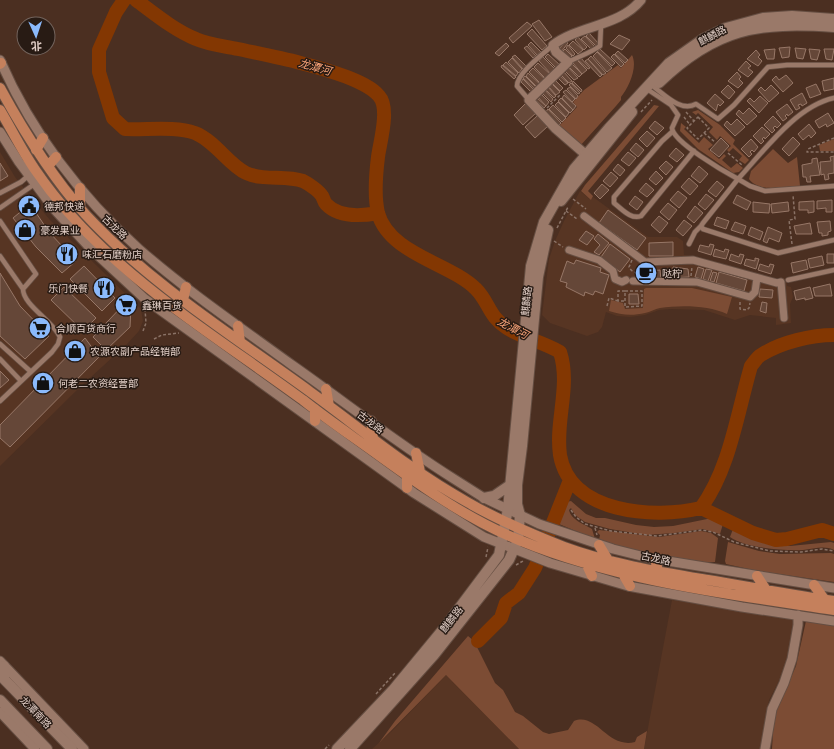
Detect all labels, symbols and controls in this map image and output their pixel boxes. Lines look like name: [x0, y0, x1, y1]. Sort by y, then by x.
north arrow: [16, 16, 56, 56]
street label: 麒麟路: [695, 22, 729, 49]
text: 北: [31, 38, 42, 54]
water label: 龙潭河: [297, 55, 335, 80]
public building icon: 德邦快递: [16, 193, 42, 219]
place label: 德邦快递: [44, 199, 84, 214]
street label: 古龙路: [99, 212, 131, 243]
shop icon: 豪发果业: [12, 217, 38, 243]
place label: 豪发果业: [40, 223, 80, 238]
restaurant icon: 味汇石磨粉店: [54, 241, 80, 267]
place label: 味汇石磨粉店: [82, 247, 142, 262]
cafe icon: 哒柠: [633, 260, 659, 286]
place label: 哒柠: [662, 266, 682, 281]
restaurant icon: 乐门快餐: [91, 275, 117, 301]
place label: 乐门快餐: [48, 281, 88, 296]
street label: 麒麟路: [517, 285, 536, 317]
supermarket icon: 鑫琳百货: [113, 292, 139, 318]
place label: 鑫琳百货: [142, 298, 182, 313]
water label: 龙潭河: [495, 313, 533, 344]
supermarket icon: 合顺百货商行: [27, 315, 53, 341]
place label: 合顺百货商行: [56, 321, 116, 336]
shop icon: 农源农副产品经销部: [62, 338, 88, 364]
place label: 农源农副产品经销部: [90, 344, 180, 359]
shop icon: 何老二农资经营部: [30, 370, 56, 396]
place label: 何老二农资经营部: [58, 376, 138, 391]
street label: 古龙路: [354, 407, 387, 437]
street label: 古龙路: [640, 548, 672, 569]
street label: 麒麟路: [436, 603, 467, 636]
street label: 龙潭南路: [16, 693, 55, 732]

